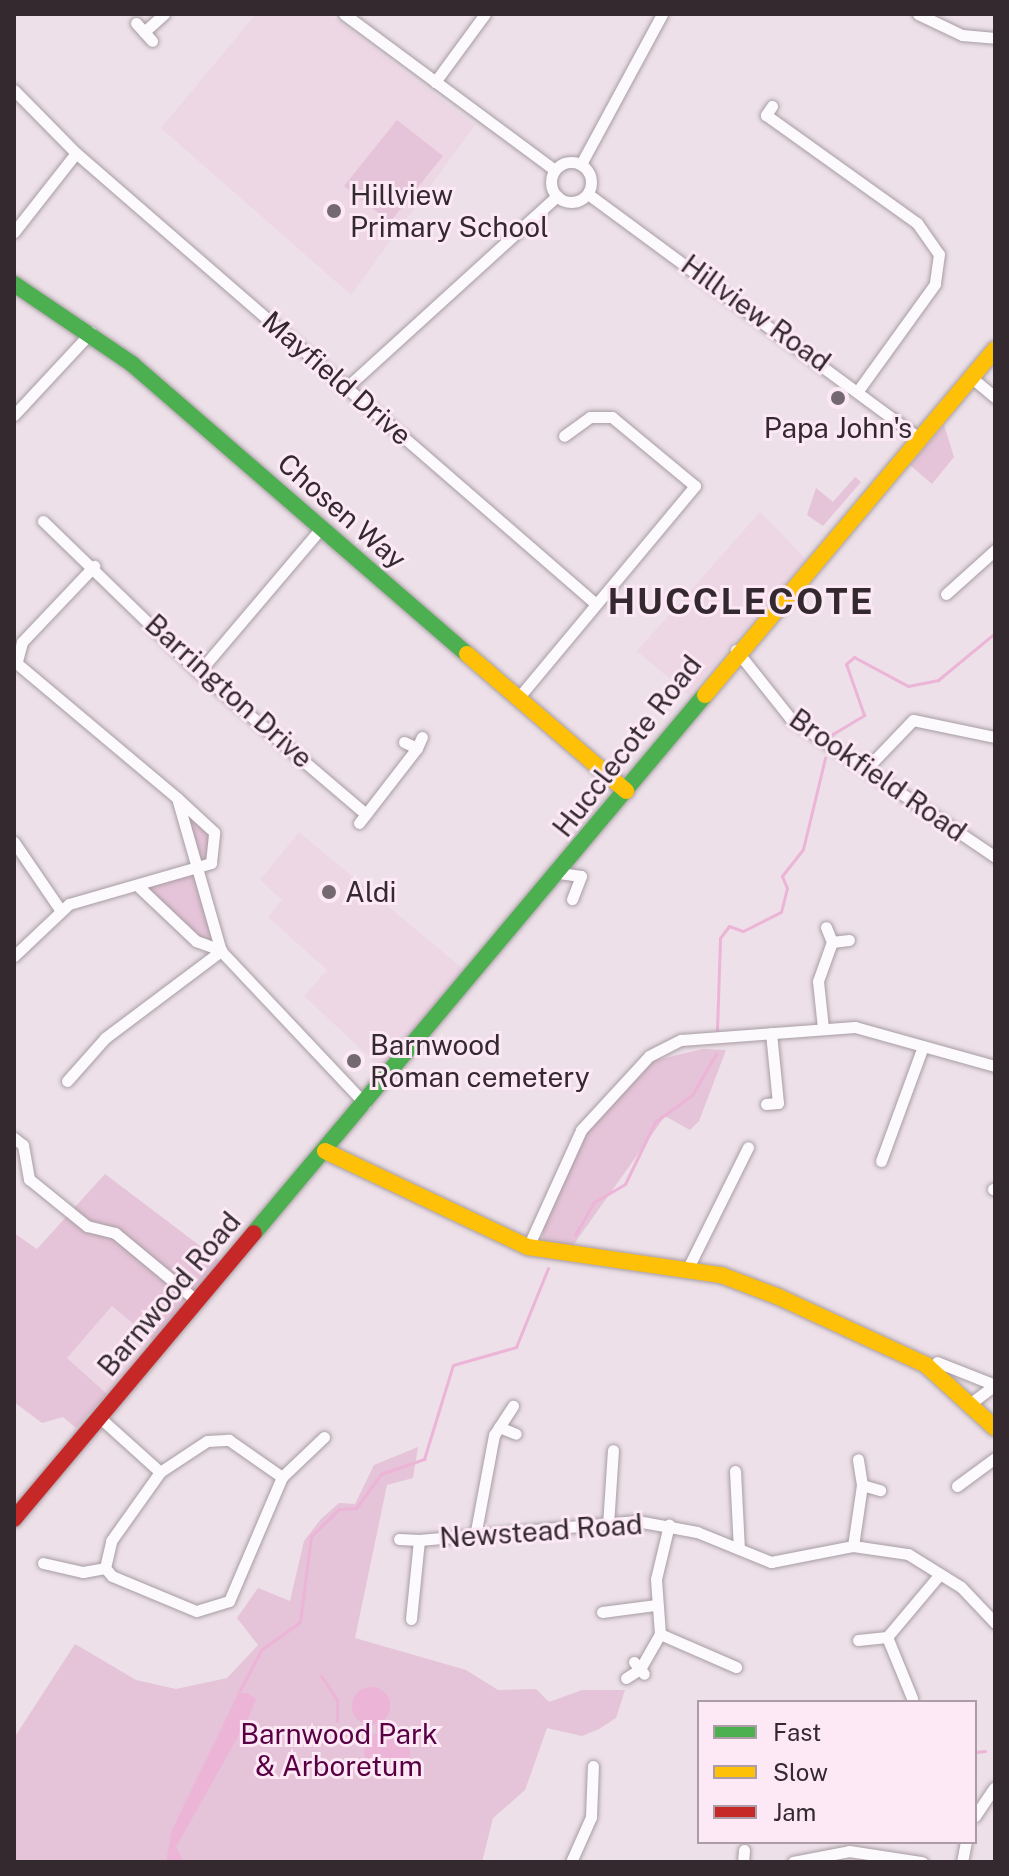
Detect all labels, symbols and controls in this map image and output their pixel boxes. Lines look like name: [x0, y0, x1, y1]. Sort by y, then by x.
place label: Hillview Primary School: [350, 178, 549, 244]
marker: Hillview Primary School: [325, 202, 343, 220]
street label: Hillview Road: [675, 248, 837, 378]
street label: Mayfield Drive: [255, 304, 419, 452]
marker: Papa John's: [829, 389, 847, 407]
place label: Papa John's: [764, 411, 912, 445]
street label: Chosen Way: [271, 446, 413, 576]
district label: HUCCLECOTE: [607, 580, 875, 624]
street label: Barrington Drive: [139, 607, 319, 775]
street label: Hucclecote Road: [546, 648, 708, 844]
street label: Brookfield Road: [783, 702, 973, 848]
place label: Aldi: [345, 875, 396, 909]
marker: Aldi: [320, 883, 338, 901]
place label: Barnwood Roman cemetery: [370, 1028, 590, 1094]
marker: Barnwood Roman cemetery: [345, 1052, 363, 1070]
street label: Barnwood Road: [91, 1205, 247, 1383]
street label: Newstead Road: [438, 1507, 644, 1555]
legend: [697, 1700, 977, 1844]
park label: Barnwood Park & Arboretum: [240, 1717, 438, 1783]
text: Fast: [773, 1718, 821, 1746]
text: Slow: [773, 1758, 828, 1786]
text: Jam: [773, 1798, 816, 1826]

